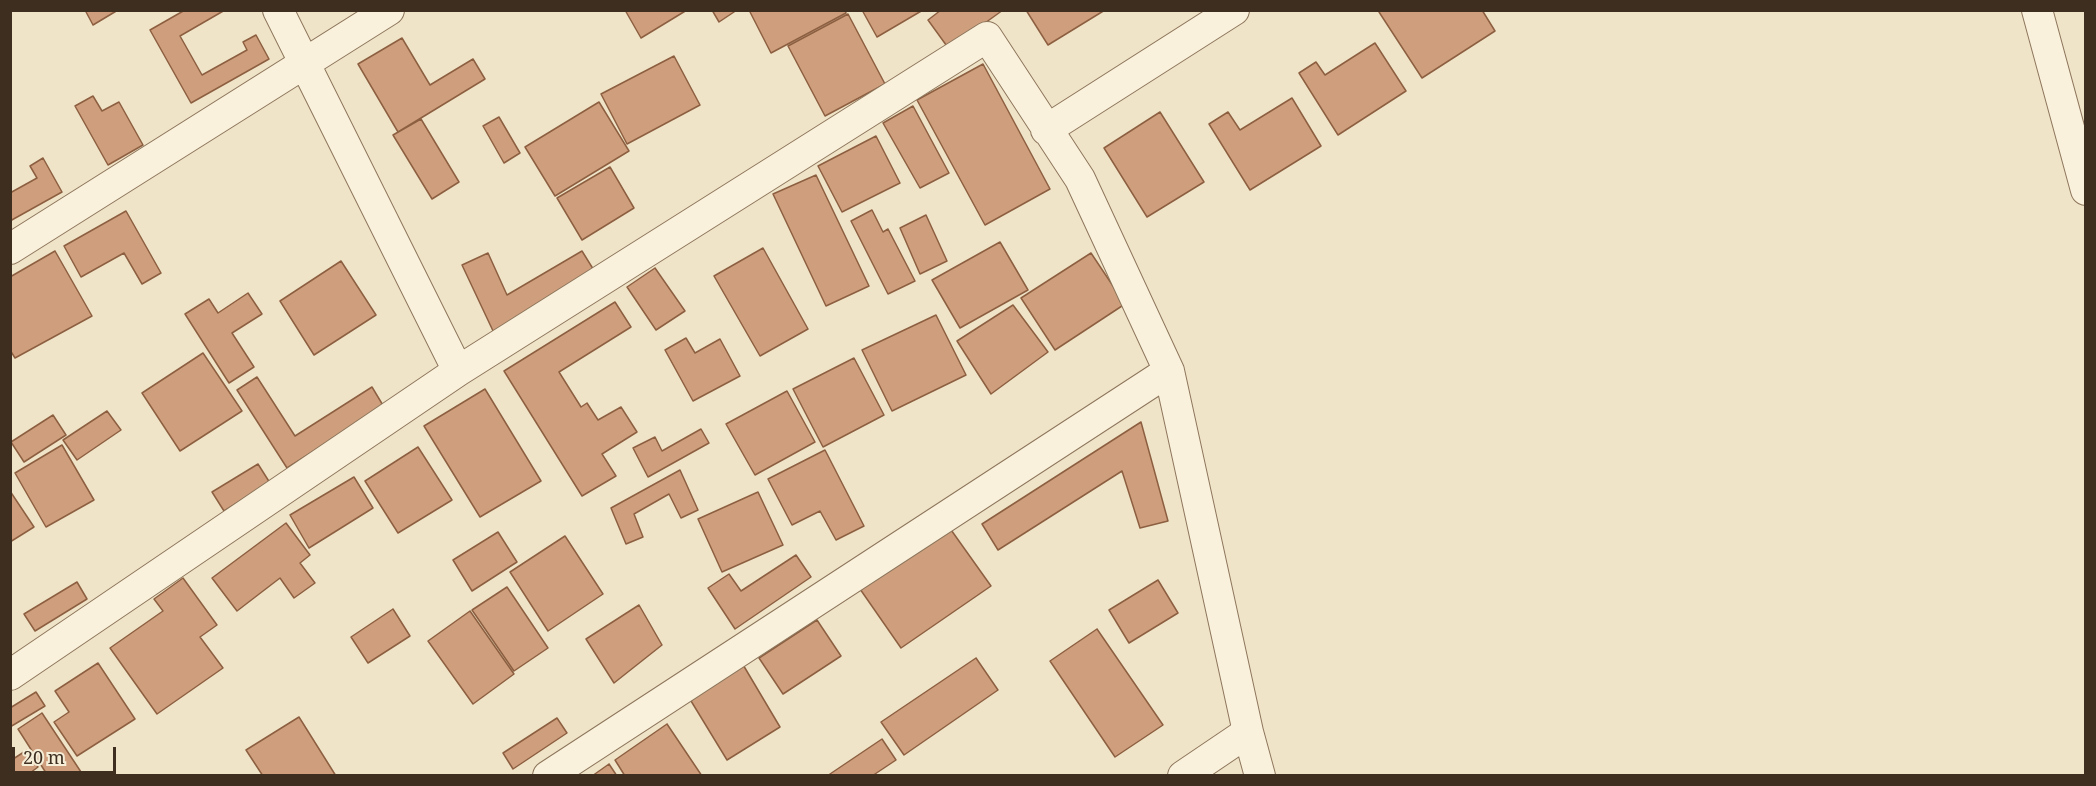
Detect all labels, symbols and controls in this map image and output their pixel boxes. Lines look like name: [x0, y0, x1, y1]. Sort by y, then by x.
scale bar: [15, 735, 118, 773]
text: 20 m: [23, 745, 65, 769]

